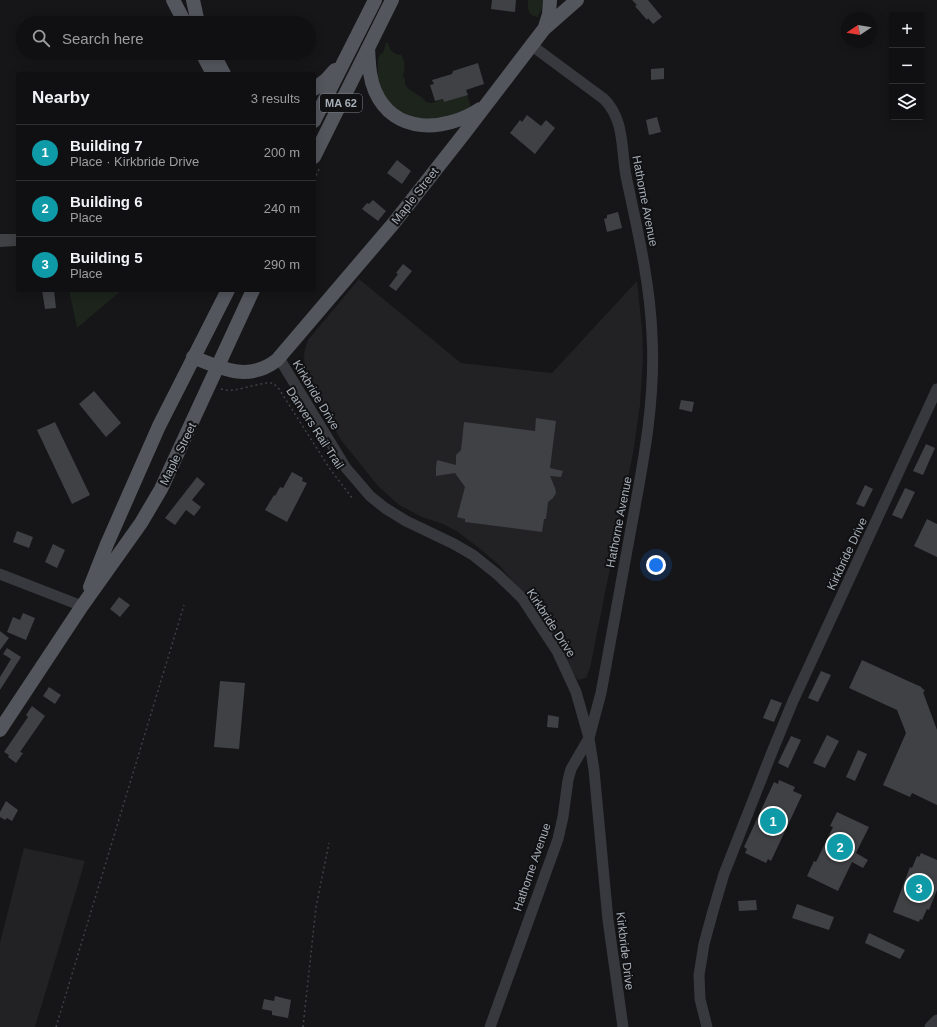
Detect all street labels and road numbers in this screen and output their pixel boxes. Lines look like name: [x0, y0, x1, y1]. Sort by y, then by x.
road number: MA 62: [320, 94, 362, 112]
street label: Hathorne Avenue: [629, 154, 661, 248]
street label: Maple Street: [389, 164, 442, 227]
street label: Kirkbride Drive: [290, 358, 342, 433]
street label: Danvers Rail Trail: [283, 384, 347, 472]
street label: Maple Street: [157, 420, 199, 488]
street label: Hathorne Avenue: [603, 475, 635, 569]
street label: Kirkbride Drive: [824, 515, 870, 593]
street label: Kirkbride Drive: [524, 586, 578, 660]
street label: Hathorne Avenue: [510, 821, 554, 913]
street label: Kirkbride Drive: [613, 911, 637, 991]

